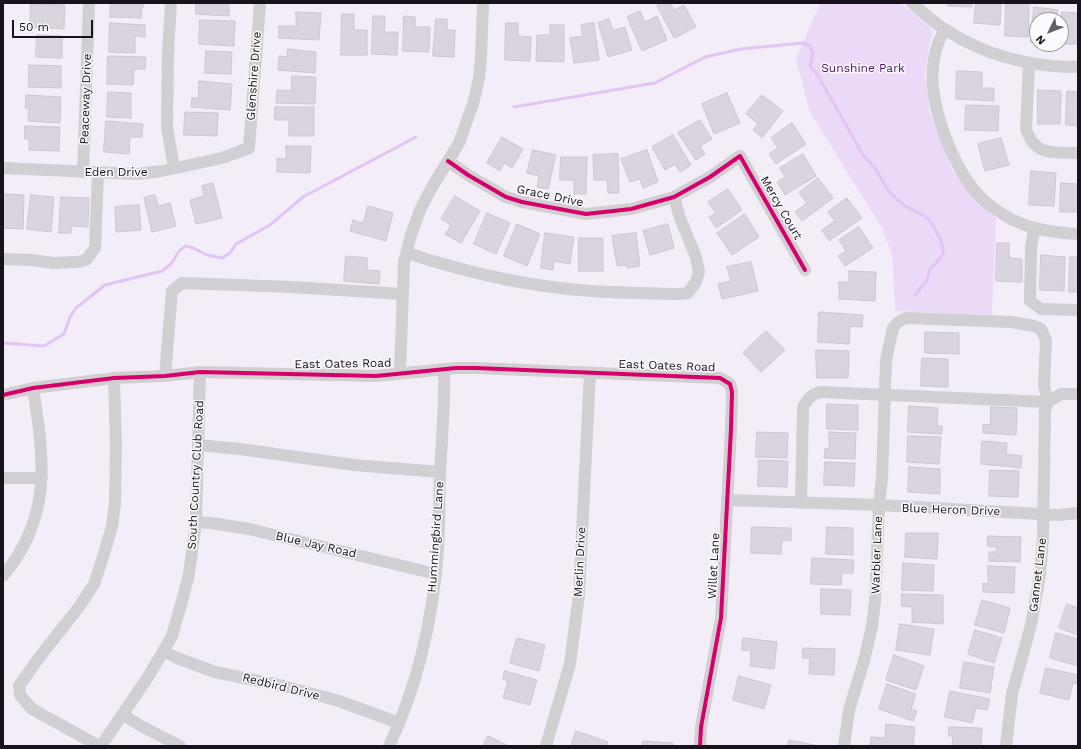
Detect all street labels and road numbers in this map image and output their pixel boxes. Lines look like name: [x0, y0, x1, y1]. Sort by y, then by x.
street label: Glenshire Drive: [244, 31, 264, 121]
street label: Peaceway Drive: [77, 53, 95, 145]
street label: Eden Drive: [84, 165, 148, 179]
street label: Mercy Court: [757, 174, 805, 242]
street label: Grace Drive: [515, 182, 585, 210]
street label: East Oates Road: [294, 356, 392, 372]
street label: East Oates Road: [618, 357, 716, 375]
street label: South Country Club Road: [185, 400, 207, 550]
street label: Hummingbird Lane: [425, 481, 447, 593]
street label: Blue Heron Drive: [901, 501, 1001, 519]
street label: Warbler Lane: [868, 516, 886, 594]
street label: Merlin Drive: [571, 527, 589, 597]
street label: Blue Jay Road: [274, 529, 358, 561]
street label: Willet Lane: [705, 533, 723, 599]
street label: Gannet Lane: [1026, 537, 1050, 613]
street label: Redbird Drive: [241, 670, 321, 704]

